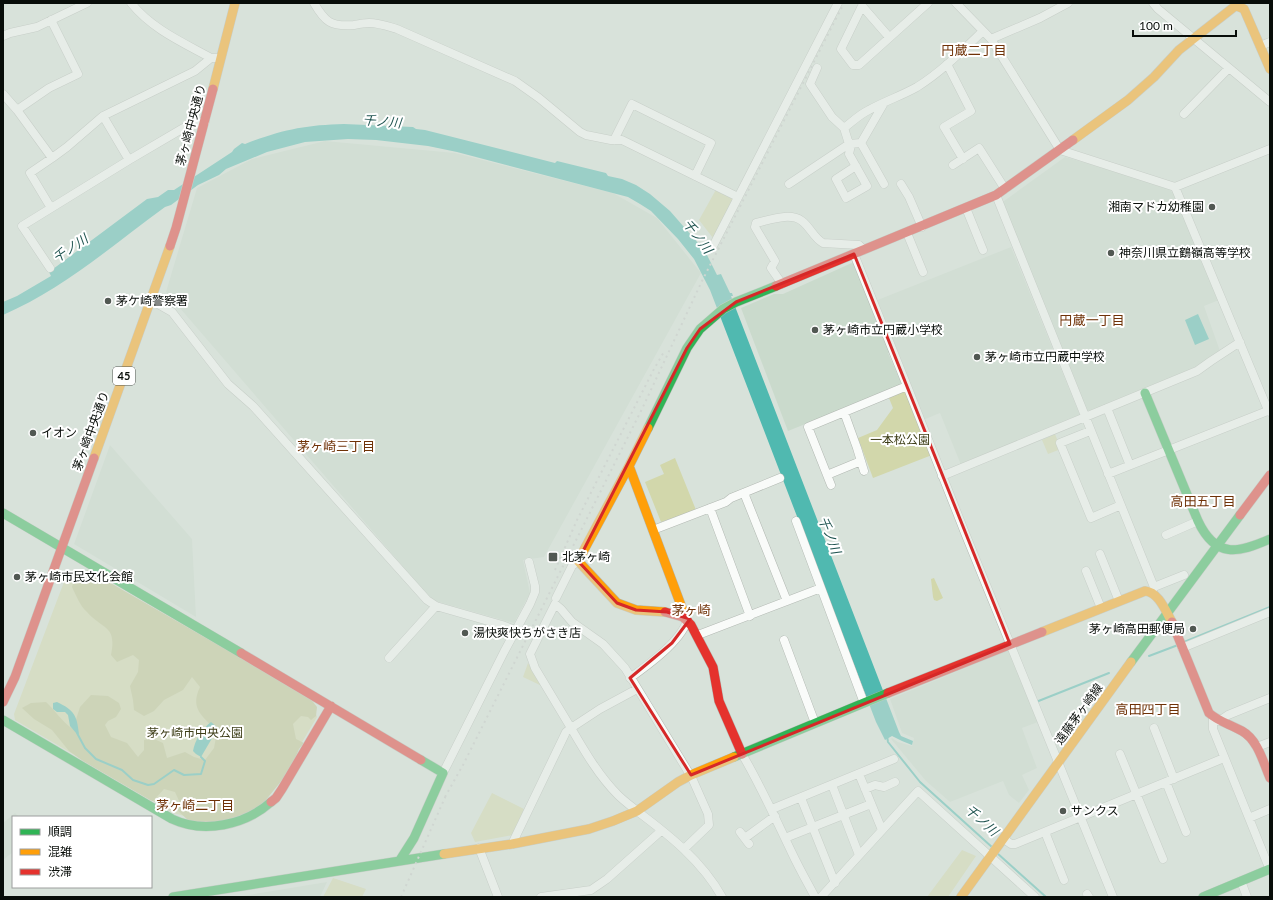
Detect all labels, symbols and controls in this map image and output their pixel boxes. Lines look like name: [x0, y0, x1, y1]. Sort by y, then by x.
scale bar: [1133, 12, 1236, 38]
text: 100 m: [1139, 18, 1173, 33]
district label: 円蔵二丁目: [941, 42, 1007, 58]
street label: 茅ヶ崎中央通り: [172, 82, 209, 167]
water label: 千ノ川: [362, 111, 404, 131]
place label: 湘南マドカ幼稚園: [1108, 199, 1204, 214]
marker: 湘南マドカ幼稚園: [1207, 202, 1217, 212]
water label: 千ノ川: [680, 216, 717, 258]
water label: 千ノ川: [49, 229, 92, 266]
place label: 神奈川県立鶴嶺高等学校: [1119, 245, 1251, 260]
marker: 神奈川県立鶴嶺高等学校: [1106, 248, 1116, 258]
place label: 茅ケ崎警察署: [116, 293, 188, 308]
marker: 茅ケ崎警察署: [103, 296, 113, 306]
district label: 円蔵一丁目: [1059, 312, 1125, 328]
place label: 茅ヶ崎市立円蔵小学校: [823, 322, 943, 337]
marker: 茅ヶ崎市立円蔵小学校: [810, 325, 820, 335]
place label: 茅ヶ崎市立円蔵中学校: [985, 349, 1105, 364]
marker: 茅ヶ崎市立円蔵中学校: [972, 352, 982, 362]
road number: 45: [113, 367, 135, 385]
street label: 茅ヶ崎中央通り: [69, 389, 112, 473]
place label: イオン: [41, 425, 77, 440]
marker: イオン: [28, 428, 38, 438]
park label: 一本松公園: [870, 432, 930, 447]
district label: 茅ヶ崎三丁目: [297, 438, 375, 454]
district label: 高田五丁目: [1170, 493, 1236, 509]
water label: 千ノ川: [816, 514, 845, 558]
place label: 北茅ヶ崎: [562, 549, 610, 564]
marker: 北茅ヶ崎: [547, 551, 559, 563]
place label: 茅ヶ崎市民文化会館: [25, 569, 133, 584]
marker: 茅ヶ崎市民文化会館: [12, 572, 22, 582]
district label: 茅ヶ崎: [671, 602, 711, 618]
place label: 茅ヶ崎高田郵便局: [1089, 621, 1185, 636]
marker: 茅ヶ崎高田郵便局: [1188, 624, 1198, 634]
place label: 湯快爽快ちがさき店: [473, 625, 581, 640]
marker: 湯快爽快ちがさき店: [460, 628, 470, 638]
street label: 遠藤茅ヶ崎線: [1051, 680, 1106, 747]
district label: 高田四丁目: [1115, 701, 1181, 717]
park label: 茅ヶ崎市中央公園: [147, 725, 243, 740]
district label: 茅ヶ崎二丁目: [156, 797, 234, 813]
water label: 千ノ川: [962, 801, 1003, 840]
place label: サンクス: [1071, 803, 1119, 818]
marker: サンクス: [1058, 806, 1068, 816]
legend: [12, 816, 152, 888]
text: 順調: [48, 824, 72, 839]
text: 混雑: [48, 844, 72, 859]
text: 渋滞: [48, 864, 72, 879]

